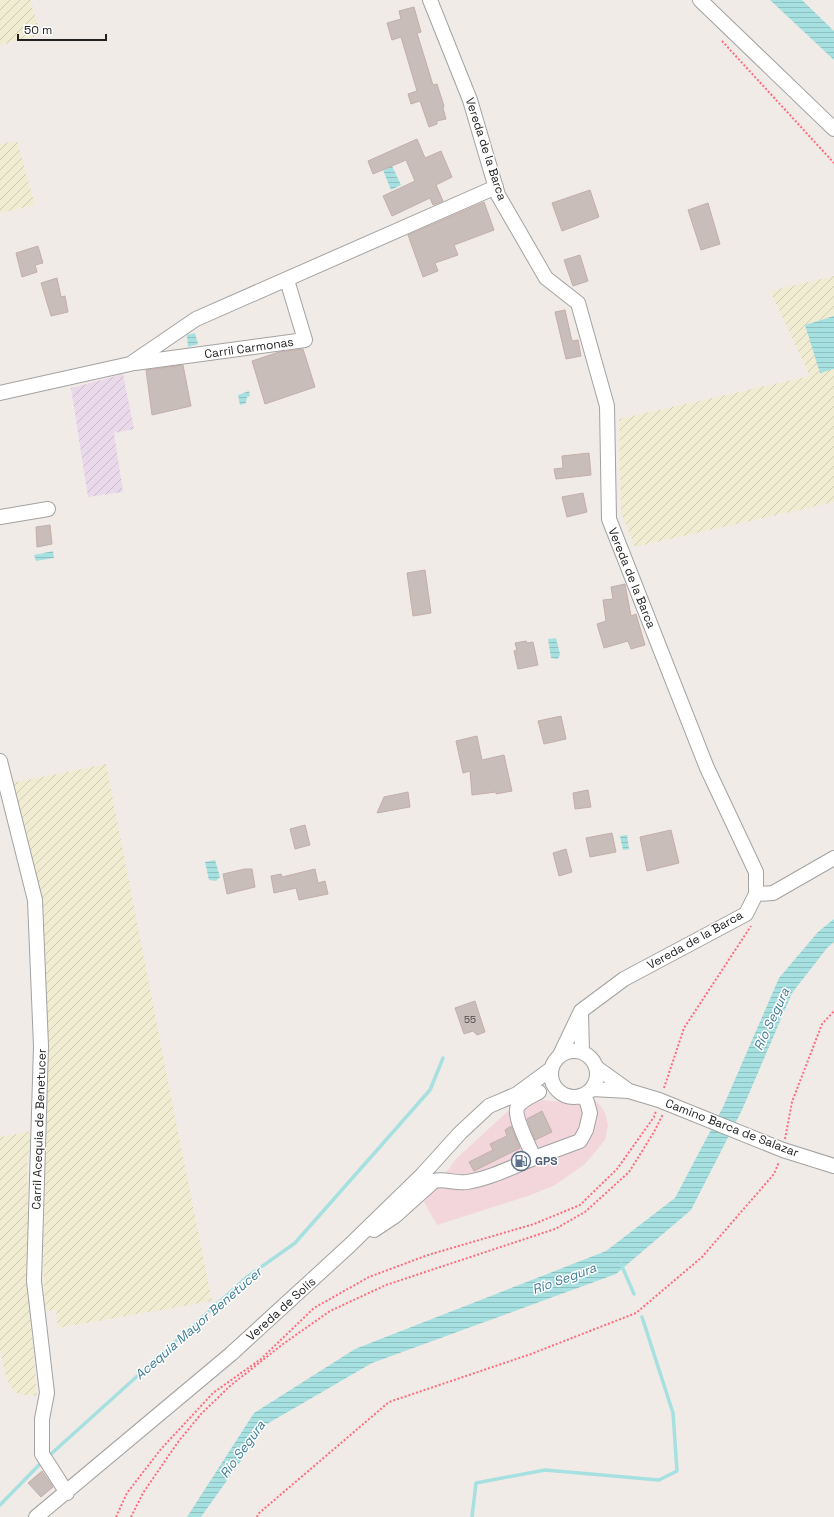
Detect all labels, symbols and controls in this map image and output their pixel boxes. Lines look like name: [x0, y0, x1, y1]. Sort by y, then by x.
scale bar: [18, 16, 106, 42]
text: 50 m: [24, 22, 52, 38]
street label: Vereda de la Barca: [462, 96, 510, 203]
street label: Carril Carmonas: [203, 334, 295, 362]
street label: Vereda de la Barca: [604, 525, 660, 631]
street label: Vereda de la Barca: [644, 907, 746, 973]
water label: Río Segura: [750, 985, 794, 1053]
house number: 55: [464, 1013, 476, 1026]
street label: Carril Acequia de Benetucer: [28, 1048, 50, 1210]
street label: Camino Barca de Salazar: [663, 1095, 801, 1161]
fuel station icon: GPS: [510, 1150, 532, 1172]
place label: GPS: [535, 1153, 557, 1169]
water label: Río Segura: [530, 1259, 599, 1298]
water label: Acequia Mayor Benetucer: [131, 1262, 267, 1383]
street label: Vereda de Solís: [243, 1274, 319, 1344]
water label: Río Segura: [216, 1417, 269, 1481]

